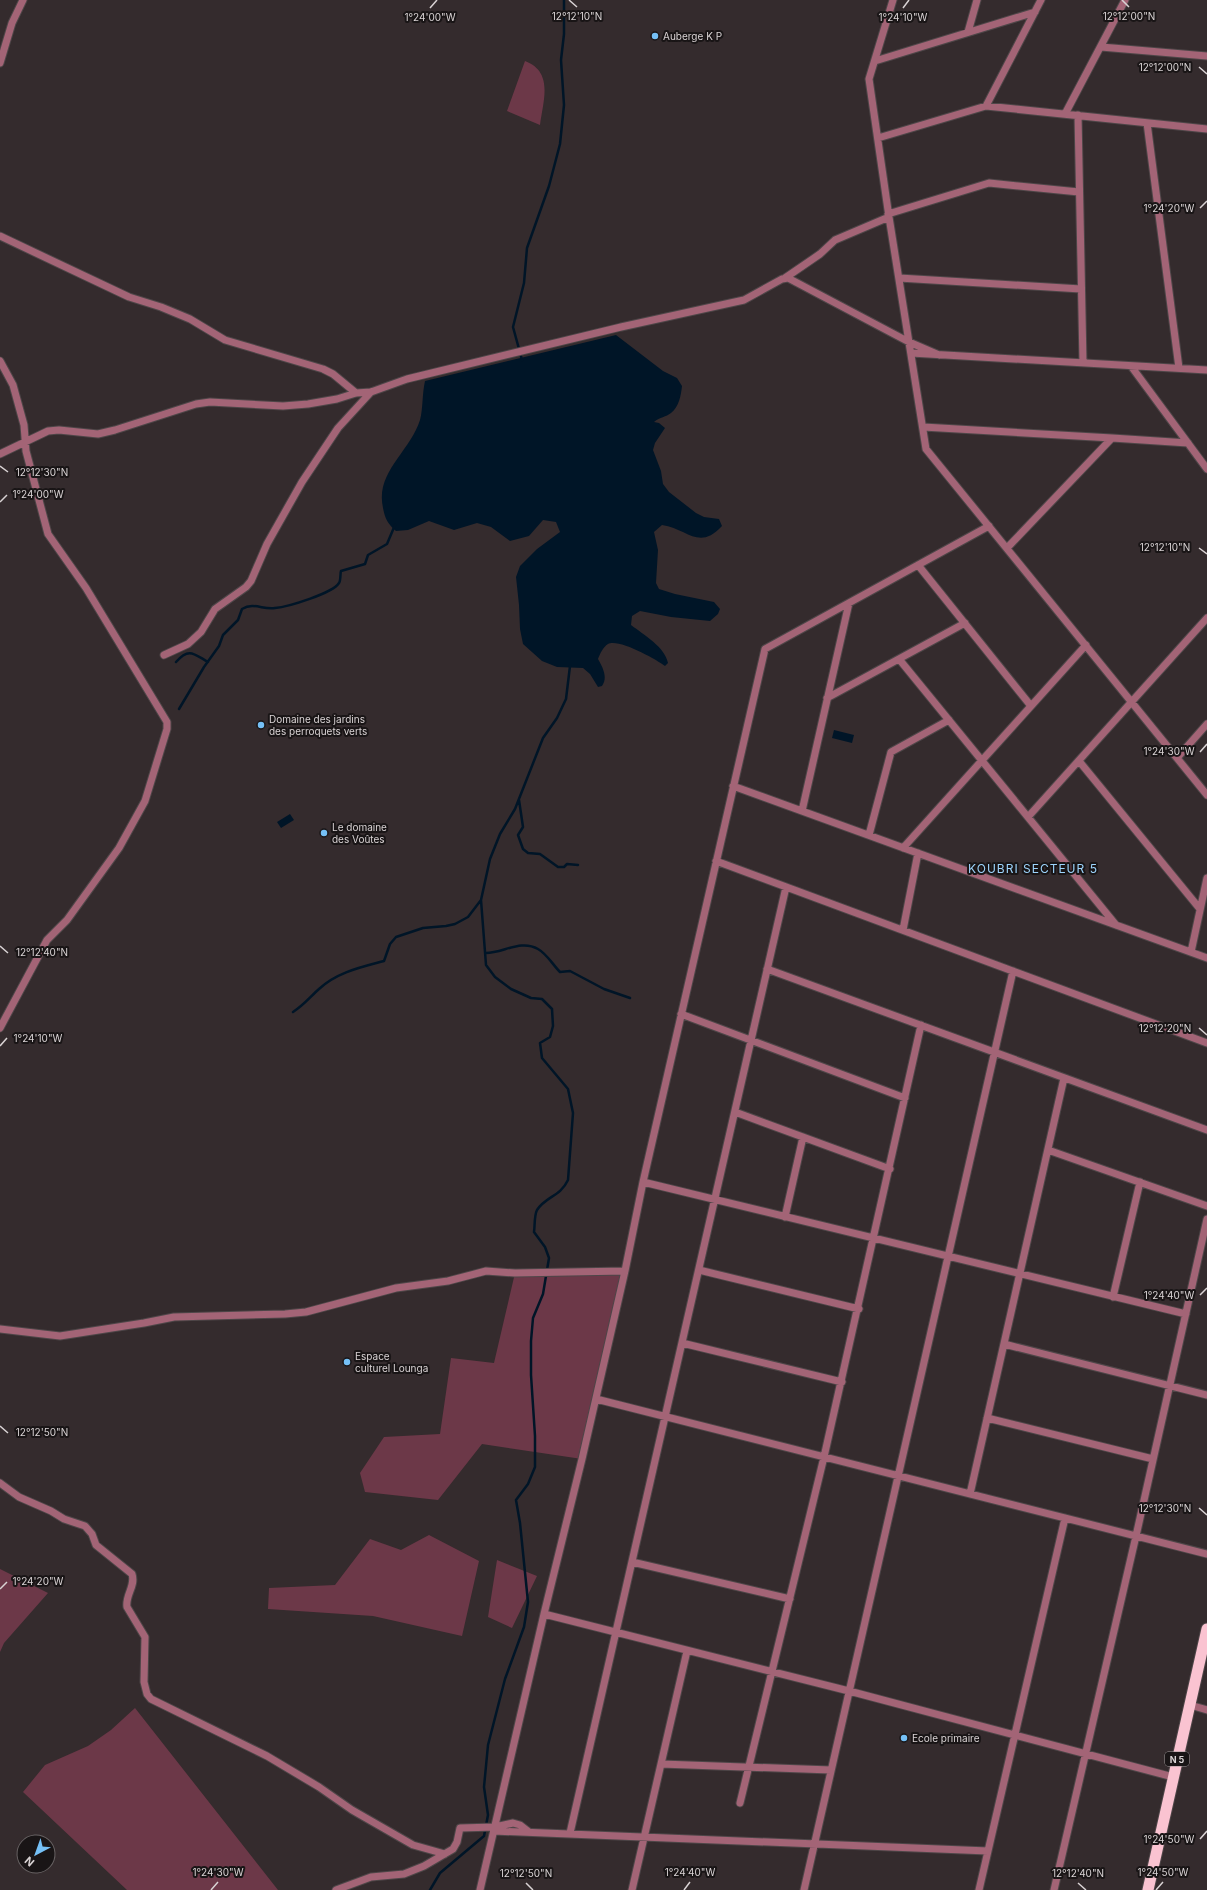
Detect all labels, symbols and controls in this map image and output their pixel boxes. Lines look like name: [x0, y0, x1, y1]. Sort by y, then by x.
text: 12°12'10"N: [552, 10, 602, 22]
text: 12°12'00"N: [1103, 10, 1155, 22]
text: 1°24'00"W: [404, 11, 456, 23]
text: 1°24'10"W: [879, 11, 928, 23]
place label: Auberge K P: [663, 30, 722, 42]
marker: Auberge K P: [650, 31, 660, 41]
text: 12°12'00"N: [1139, 61, 1191, 73]
text: 1°24'20"W: [1144, 202, 1195, 214]
text: 12°12'30"N: [16, 466, 68, 478]
text: 1°24'00"W: [12, 488, 64, 500]
text: 12°12'10"N: [1140, 541, 1190, 553]
place label: Domaine des jardins des perroquets verts: [269, 713, 367, 737]
marker: Domaine des jardins des perroquets verts: [256, 720, 266, 730]
text: 1°24'30"W: [1143, 745, 1195, 757]
place label: Le domaine des Voûtes: [332, 821, 387, 845]
marker: Le domaine des Voûtes: [319, 828, 329, 838]
district label: KOUBRI SECTEUR 5: [968, 861, 1098, 876]
text: 12°12'40"N: [16, 946, 68, 958]
text: 12°12'20"N: [1139, 1022, 1191, 1034]
text: 1°24'10"W: [14, 1032, 63, 1044]
text: 1°24'40"W: [1144, 1289, 1194, 1301]
place label: Espace culturel Lounga: [355, 1350, 428, 1374]
marker: Espace culturel Lounga: [342, 1357, 352, 1367]
text: 12°12'50"N: [16, 1426, 68, 1438]
text: 12°12'30"N: [1139, 1502, 1191, 1514]
text: 1°24'20"W: [13, 1575, 64, 1587]
place label: Ecole primaire: [912, 1732, 980, 1744]
marker: Ecole primaire: [899, 1733, 909, 1743]
road number: N 5: [1165, 1752, 1189, 1766]
text: 1°24'50"W: [1144, 1833, 1195, 1845]
north arrow: [16, 1834, 56, 1874]
text: N: [22, 1854, 37, 1870]
text: 1°24'30"W: [192, 1866, 244, 1878]
text: 1°24'40"W: [665, 1866, 715, 1878]
text: 1°24'50"W: [1138, 1866, 1189, 1878]
text: 12°12'50"N: [500, 1867, 552, 1879]
text: 12°12'40"N: [1052, 1867, 1104, 1879]

